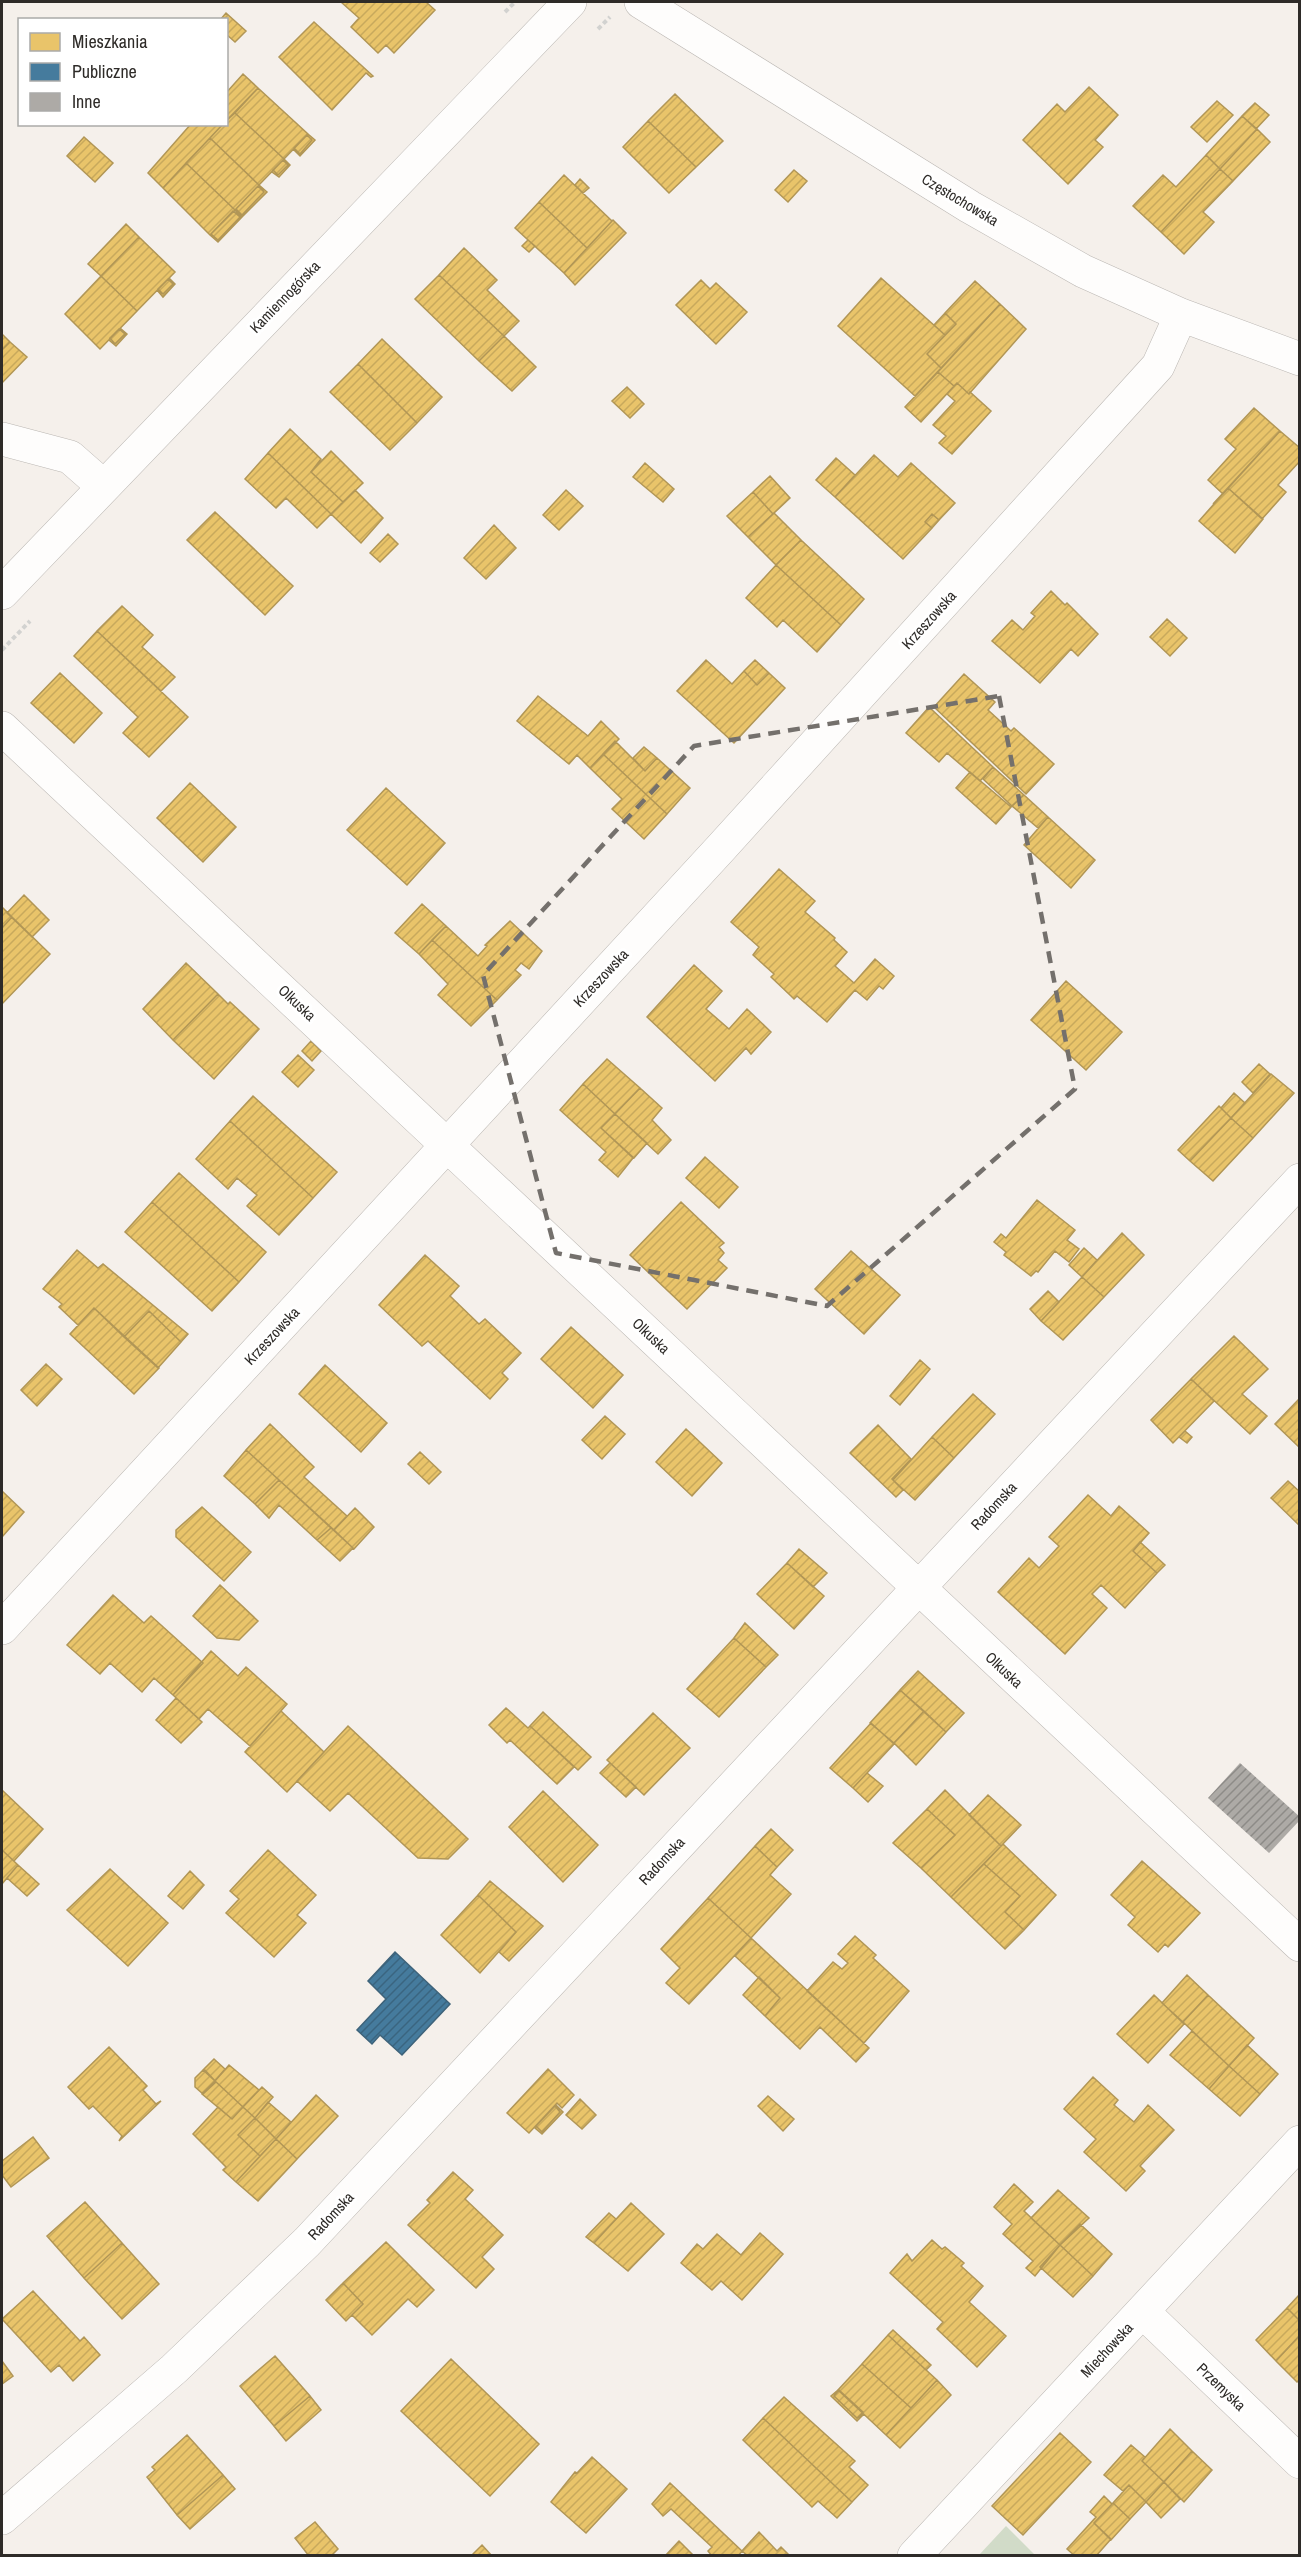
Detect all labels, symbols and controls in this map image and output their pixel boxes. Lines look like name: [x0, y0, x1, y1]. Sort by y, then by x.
legend: [18, 18, 228, 126]
text: Mieszkania: [72, 29, 147, 54]
text: Publiczne: [72, 59, 137, 84]
text: Inne: [72, 89, 101, 114]
street label: Częstochowska: [918, 168, 1003, 231]
street label: Kamiennogórska: [245, 256, 325, 337]
street label: Krzeszowska: [897, 586, 961, 654]
street label: Krzeszowska: [568, 944, 633, 1011]
street label: Olkuska: [274, 980, 321, 1026]
street label: Krzeszowska: [239, 1302, 304, 1369]
street label: Olkuska: [628, 1313, 675, 1359]
street label: Radomska: [966, 1477, 1021, 1534]
street label: Olkuska: [981, 1647, 1028, 1693]
street label: Radomska: [634, 1832, 689, 1889]
street label: Radomska: [303, 2187, 358, 2244]
street label: Miechowska: [1076, 2317, 1138, 2382]
street label: Przemyska: [1192, 2358, 1251, 2415]

